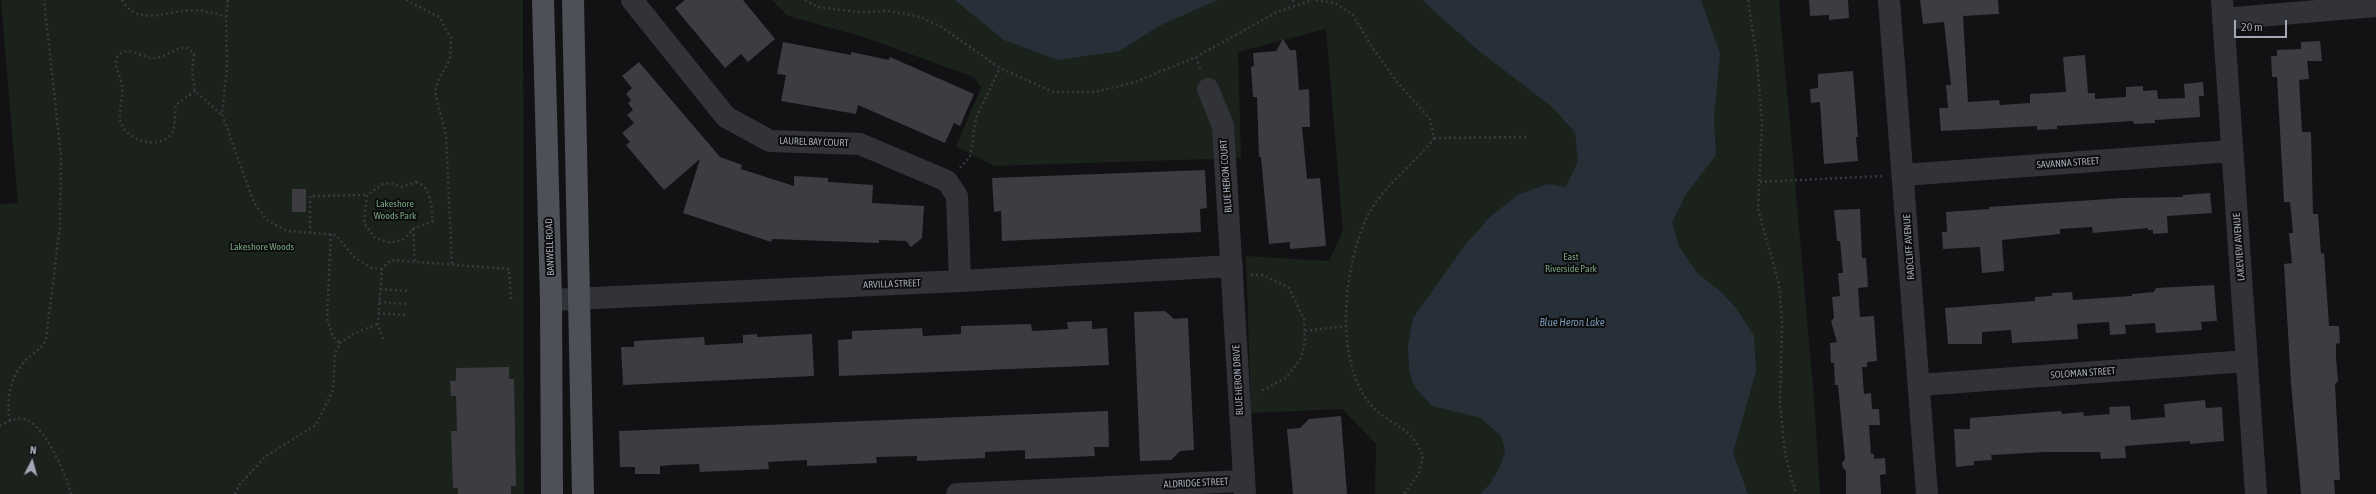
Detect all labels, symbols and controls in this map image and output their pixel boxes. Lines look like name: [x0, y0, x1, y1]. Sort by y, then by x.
scale bar: [2236, 12, 2289, 38]
text: 20 m: [2241, 20, 2263, 34]
street label: LAUREL BAY COURT: [779, 135, 849, 149]
street label: BLUE HERON COURT: [1217, 139, 1235, 213]
street label: SAVANNA STREET: [2036, 155, 2100, 171]
park label: Lakeshore Woods Park: [374, 198, 416, 222]
street label: LAKEVIEW AVENUE: [2231, 213, 2247, 281]
street label: RADCLIFF AVENUE: [1901, 214, 1917, 280]
street label: BANWELL ROAD: [543, 218, 557, 276]
park label: Lakeshore Woods: [230, 241, 294, 253]
park label: East Riverside Park: [1545, 251, 1597, 274]
street label: ARVILLA STREET: [863, 277, 921, 291]
water label: Blue Heron Lake: [1539, 316, 1605, 330]
street label: BLUE HERON DRIVE: [1230, 344, 1246, 416]
street label: SOLOMAN STREET: [2050, 365, 2116, 381]
north arrow: [12, 442, 52, 482]
text: N: [29, 444, 37, 456]
street label: ALDRIDGE STREET: [1163, 475, 1229, 491]

